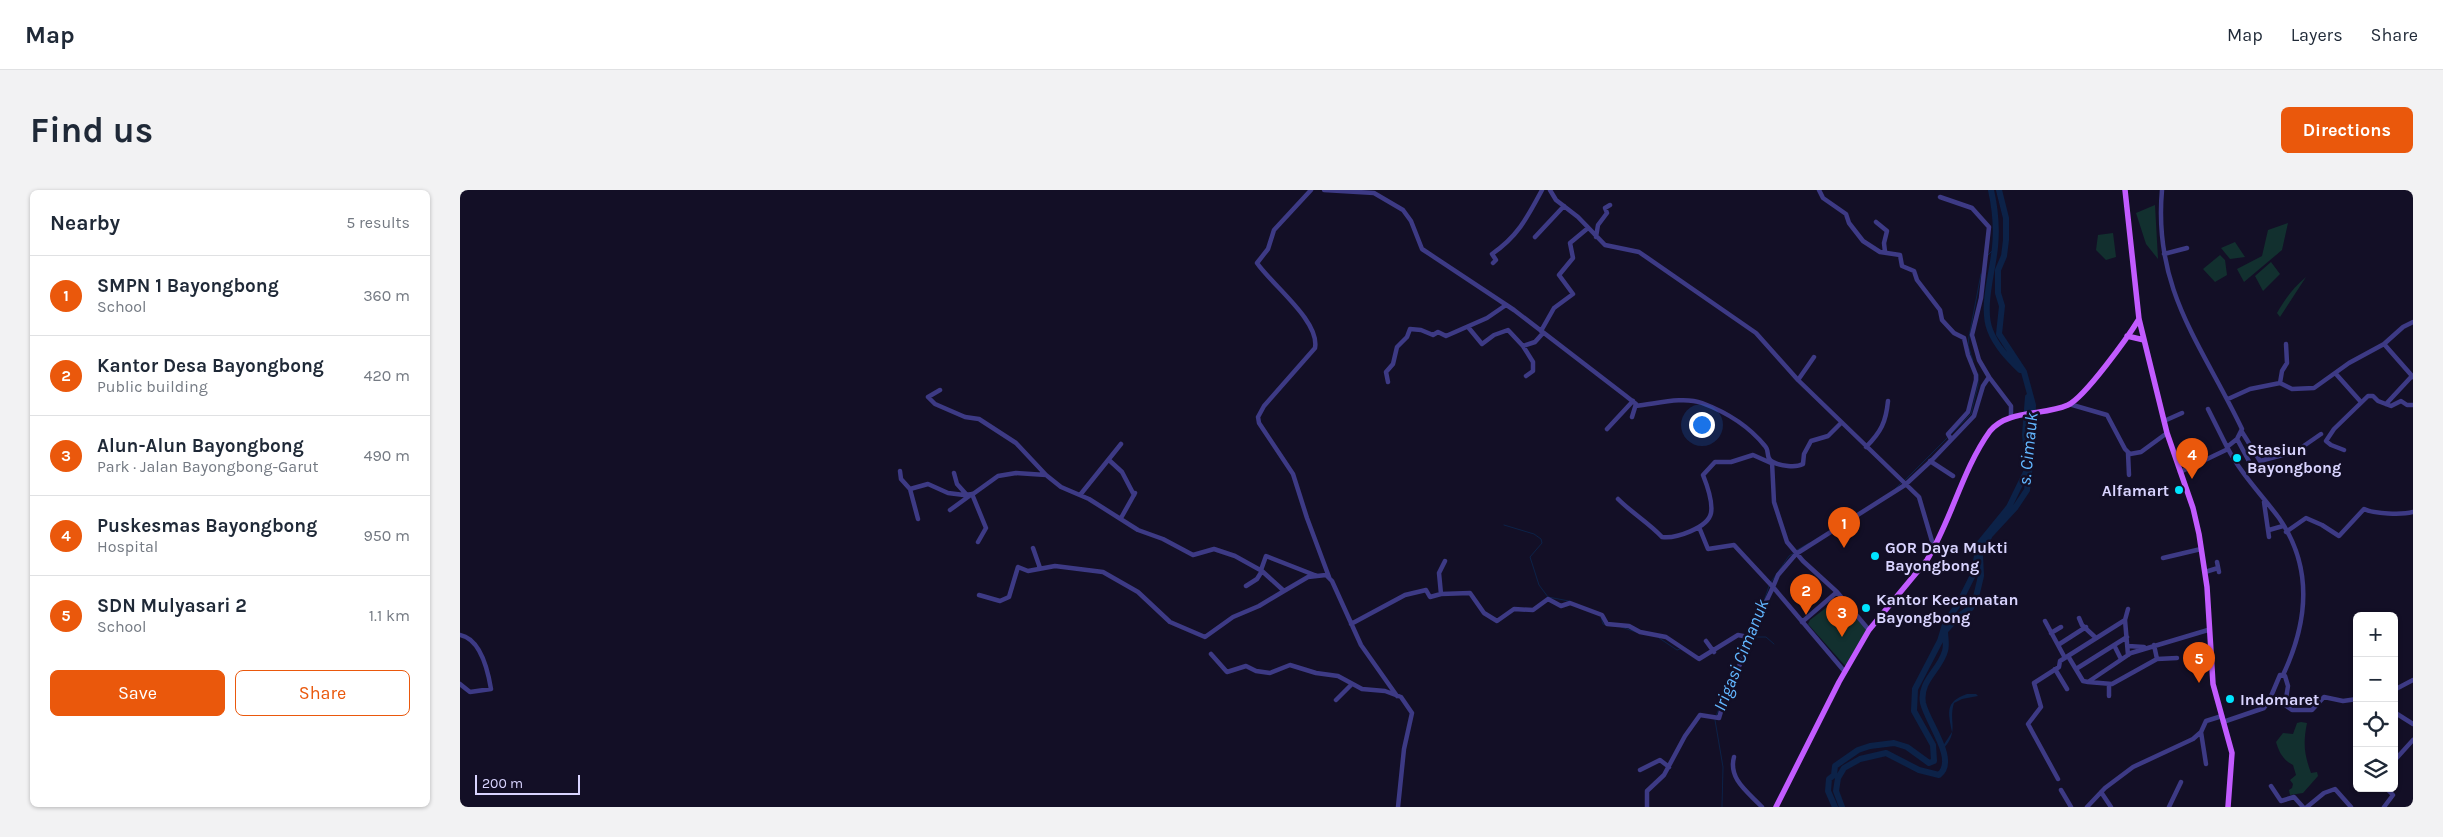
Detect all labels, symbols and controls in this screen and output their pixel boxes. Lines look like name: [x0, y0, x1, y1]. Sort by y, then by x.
text: Map: [25, 21, 75, 49]
text: Map: [2227, 24, 2263, 46]
text: Layers: [2291, 24, 2343, 46]
text: Share: [2371, 24, 2418, 46]
button: Directions: [2281, 107, 2413, 153]
text: Find us: [30, 110, 153, 151]
text: Nearby: [50, 211, 120, 235]
text: 5 results: [346, 213, 410, 232]
text: SMPN 1 Bayongbong: [97, 275, 279, 297]
text: 1: [63, 286, 69, 305]
text: 360 m: [363, 286, 410, 305]
text: School: [97, 297, 147, 316]
text: Kantor Desa Bayongbong: [97, 355, 324, 377]
text: 2: [61, 366, 71, 385]
text: 420 m: [364, 366, 410, 385]
text: Public building: [97, 377, 208, 396]
water label: s. Cimauk: [2013, 411, 2043, 487]
your location: [1689, 412, 1715, 438]
text: Alun-Alun Bayongbong: [97, 435, 304, 457]
pin: 4: [2176, 438, 2208, 479]
place label: Stasiun Bayongbong: [2247, 440, 2341, 477]
text: 3: [61, 446, 71, 465]
text: 490 m: [364, 446, 410, 465]
marker: Stasiun Bayongbong: [2231, 452, 2243, 464]
text: Park · Jalan Bayongbong-Garut: [97, 457, 319, 476]
place label: Alfamart: [2102, 481, 2169, 500]
marker: Alfamart: [2173, 484, 2185, 496]
pin: 1: [1828, 507, 1860, 548]
text: Puskesmas Bayongbong: [97, 515, 317, 537]
text: 4: [61, 526, 71, 545]
text: 950 m: [363, 526, 410, 545]
text: Hospital: [97, 537, 158, 556]
place label: GOR Daya Mukti Bayongbong: [1885, 538, 2008, 575]
marker: GOR Daya Mukti Bayongbong: [1869, 550, 1881, 562]
pin: 2: [1790, 574, 1822, 615]
place label: Kantor Kecamatan Bayongbong: [1876, 590, 2018, 627]
text: SDN Mulyasari 2: [97, 595, 247, 617]
water label: Irigasi Cimanuk: [1709, 595, 1774, 714]
pin: 3: [1826, 596, 1858, 637]
marker: Kantor Kecamatan Bayongbong: [1860, 602, 1872, 614]
text: 5: [61, 606, 71, 625]
text: 1.1 km: [369, 606, 410, 625]
map controls: [2353, 612, 2398, 792]
button: +: [2353, 612, 2398, 657]
text: School: [97, 617, 147, 636]
pin: 5: [2183, 642, 2215, 683]
button: −: [2353, 657, 2398, 702]
button: Save: [50, 670, 225, 716]
button: Share: [235, 670, 410, 716]
place label: Indomaret: [2240, 690, 2319, 709]
marker: Indomaret: [2224, 693, 2236, 705]
button: locate: [2353, 702, 2398, 747]
button: layers: [2353, 747, 2398, 792]
scale bar: [475, 772, 580, 795]
text: 200 m: [482, 775, 523, 792]

